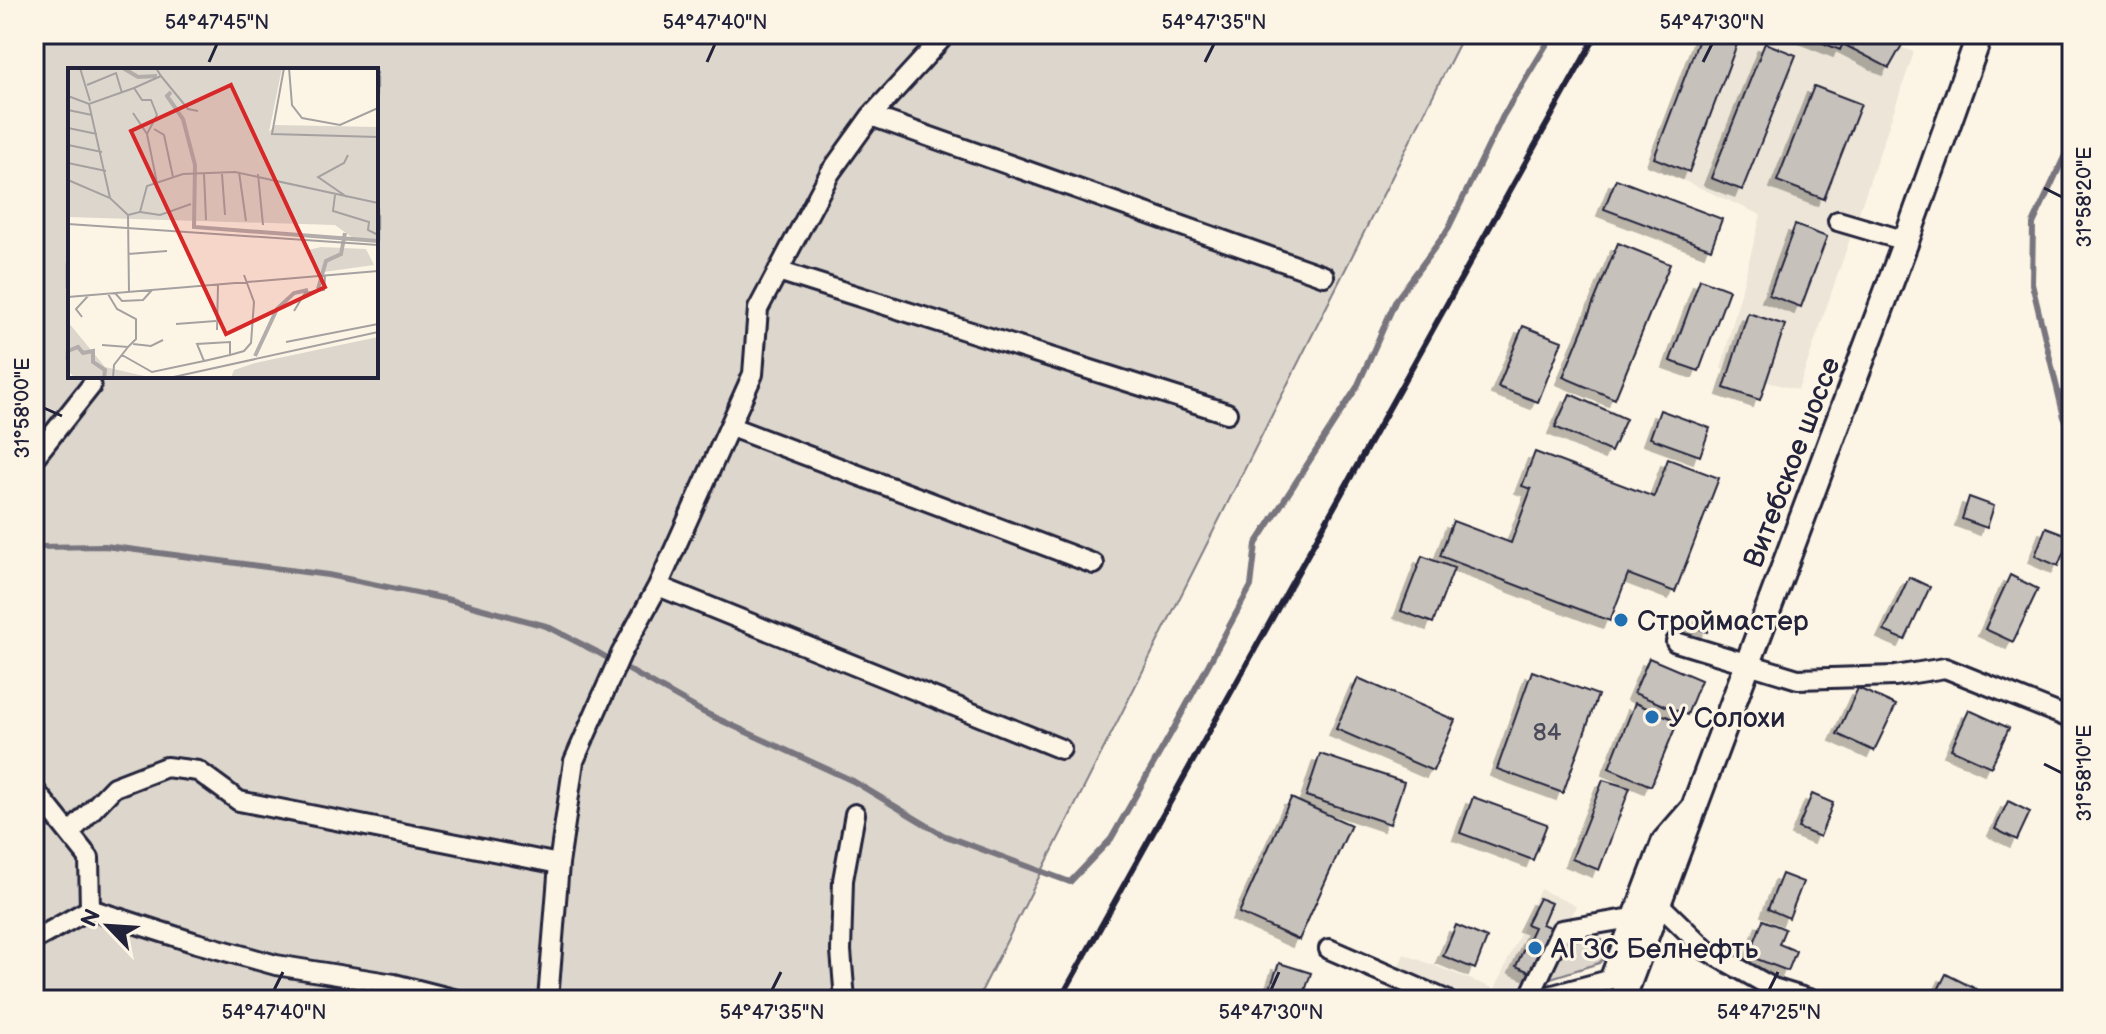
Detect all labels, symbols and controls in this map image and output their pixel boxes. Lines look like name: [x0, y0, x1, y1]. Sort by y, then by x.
text: 54°47'45"N: [165, 11, 269, 35]
text: 54°47'40"N: [662, 11, 768, 35]
text: 54°47'35"N: [1162, 11, 1266, 35]
text: 54°47'30"N: [1659, 11, 1765, 35]
inset map: [68, 68, 378, 378]
text: 31°58'20"E: [2073, 146, 2097, 248]
street label: Витебское шоссе: [1737, 353, 1848, 572]
text: 31°58'00"E: [11, 357, 35, 459]
place label: Строймастер: [1637, 605, 1809, 638]
marker: Строймастер: [1612, 611, 1630, 629]
place label: У Солохи: [1668, 702, 1786, 735]
marker: У Солохи: [1643, 708, 1661, 726]
house number: 84: [1533, 718, 1562, 747]
text: 31°58'10"E: [2073, 725, 2097, 822]
north arrow: [68, 886, 148, 966]
text: N: [76, 905, 107, 931]
place label: АГЗС Белнефть: [1550, 933, 1759, 966]
marker: АГЗС Белнефть: [1526, 939, 1544, 957]
text: 54°47'40"N: [221, 1001, 327, 1025]
text: 54°47'35"N: [720, 1001, 824, 1025]
text: 54°47'30"N: [1218, 1001, 1324, 1025]
text: 54°47'25"N: [1717, 1001, 1821, 1025]

